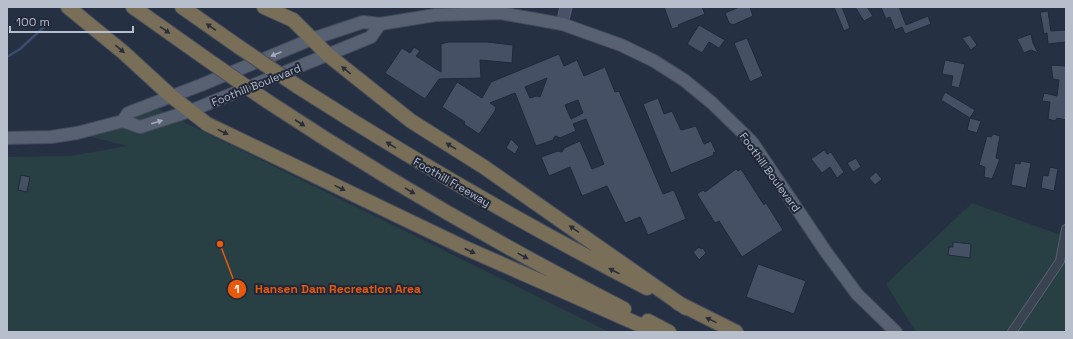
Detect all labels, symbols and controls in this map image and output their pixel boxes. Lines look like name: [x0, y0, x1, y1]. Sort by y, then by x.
scale bar: [10, 8, 133, 34]
text: 100 m: [16, 14, 50, 30]
one-way arrow: [205, 23, 216, 31]
one-way arrow: [159, 26, 170, 34]
one-way arrow: [115, 45, 125, 54]
one-way arrow: [270, 51, 282, 57]
street label: Foothill Boulevard: [209, 61, 303, 109]
one-way arrow: [341, 66, 352, 74]
one-way arrow: [151, 118, 163, 124]
one-way arrow: [295, 119, 305, 127]
one-way arrow: [218, 129, 229, 135]
street label: Foothill Boulevard: [736, 130, 804, 214]
one-way arrow: [385, 142, 397, 149]
one-way arrow: [445, 143, 457, 150]
street label: Foothill Freeway: [411, 154, 493, 210]
one-way arrow: [335, 185, 346, 191]
one-way arrow: [404, 188, 416, 195]
one-way arrow: [568, 225, 579, 233]
one-way arrow: [465, 248, 476, 254]
one-way arrow: [517, 252, 529, 259]
one-way arrow: [608, 268, 620, 274]
callout: Hansen Dam Recreation Area: [227, 277, 429, 301]
text: 1: [234, 281, 240, 297]
text: Hansen Dam Recreation Area: [255, 281, 421, 297]
one-way arrow: [705, 317, 716, 323]

